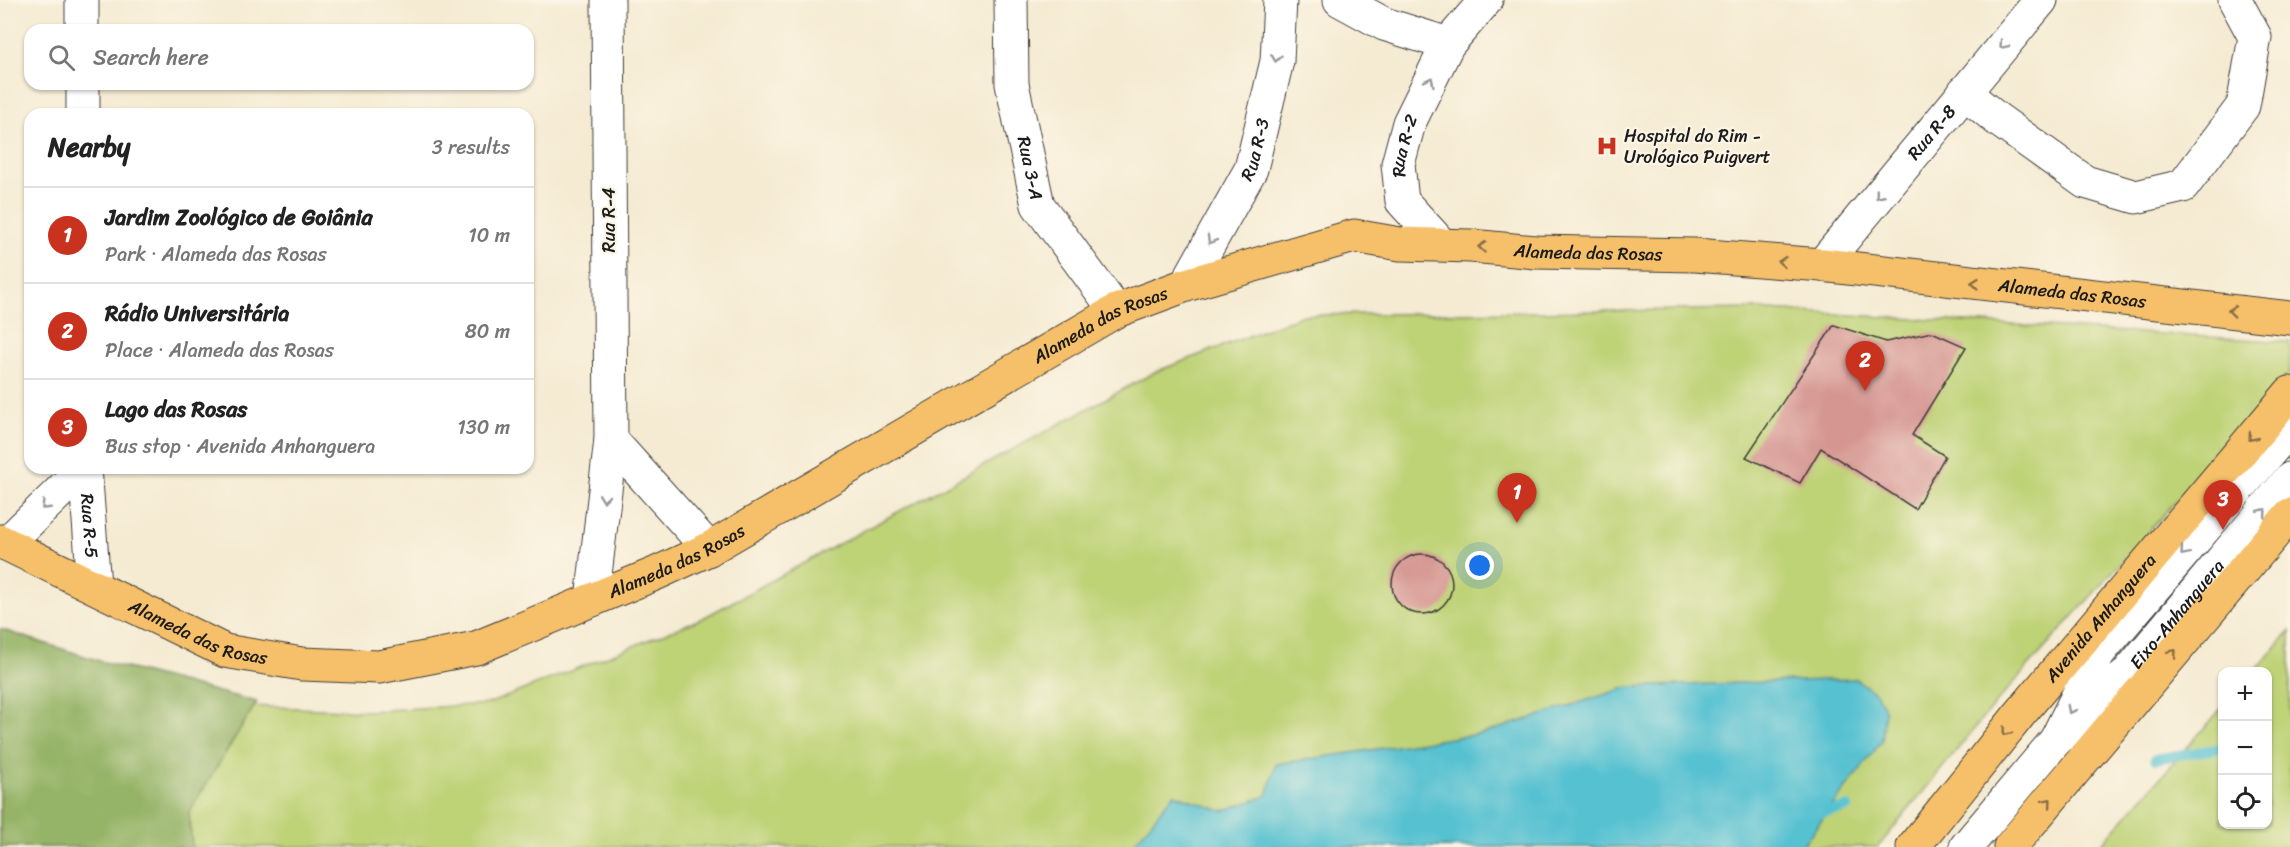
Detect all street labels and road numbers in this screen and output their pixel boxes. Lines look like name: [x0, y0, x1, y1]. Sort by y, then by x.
street label: Rua R-8: [1899, 97, 1965, 167]
street label: Rua R-2: [1382, 108, 1427, 179]
street label: Rua R-3: [1231, 115, 1279, 187]
street label: Rua 3-A: [1008, 133, 1052, 203]
street label: Rua R-4: [593, 188, 625, 252]
street label: Alameda das Rosas: [1512, 234, 1664, 270]
street label: Alameda das Rosas: [1996, 269, 2149, 318]
street label: Alameda das Rosas: [1026, 277, 1173, 373]
street label: Rua R-5: [71, 492, 108, 559]
street label: Alameda das Rosas: [602, 515, 752, 608]
street label: Avenida Anhanguera: [2036, 546, 2165, 691]
street label: Eixo-Anhanguera: [2121, 552, 2233, 677]
street label: Alameda das Rosas: [122, 590, 271, 674]

